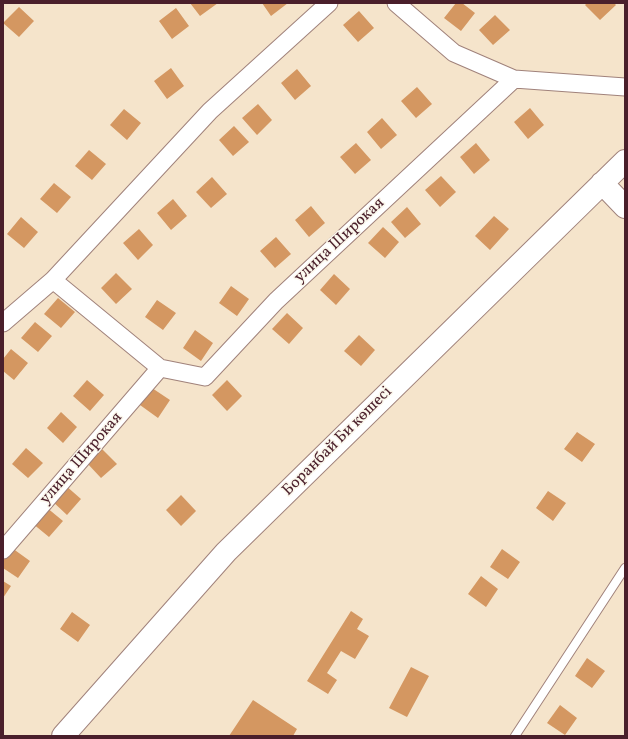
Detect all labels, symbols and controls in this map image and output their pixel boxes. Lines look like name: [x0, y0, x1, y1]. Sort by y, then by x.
street label: улица Широкая: [291, 194, 389, 288]
street label: Боранбай Би көшесі: [279, 383, 397, 501]
street label: улица Широкая: [37, 409, 127, 509]

